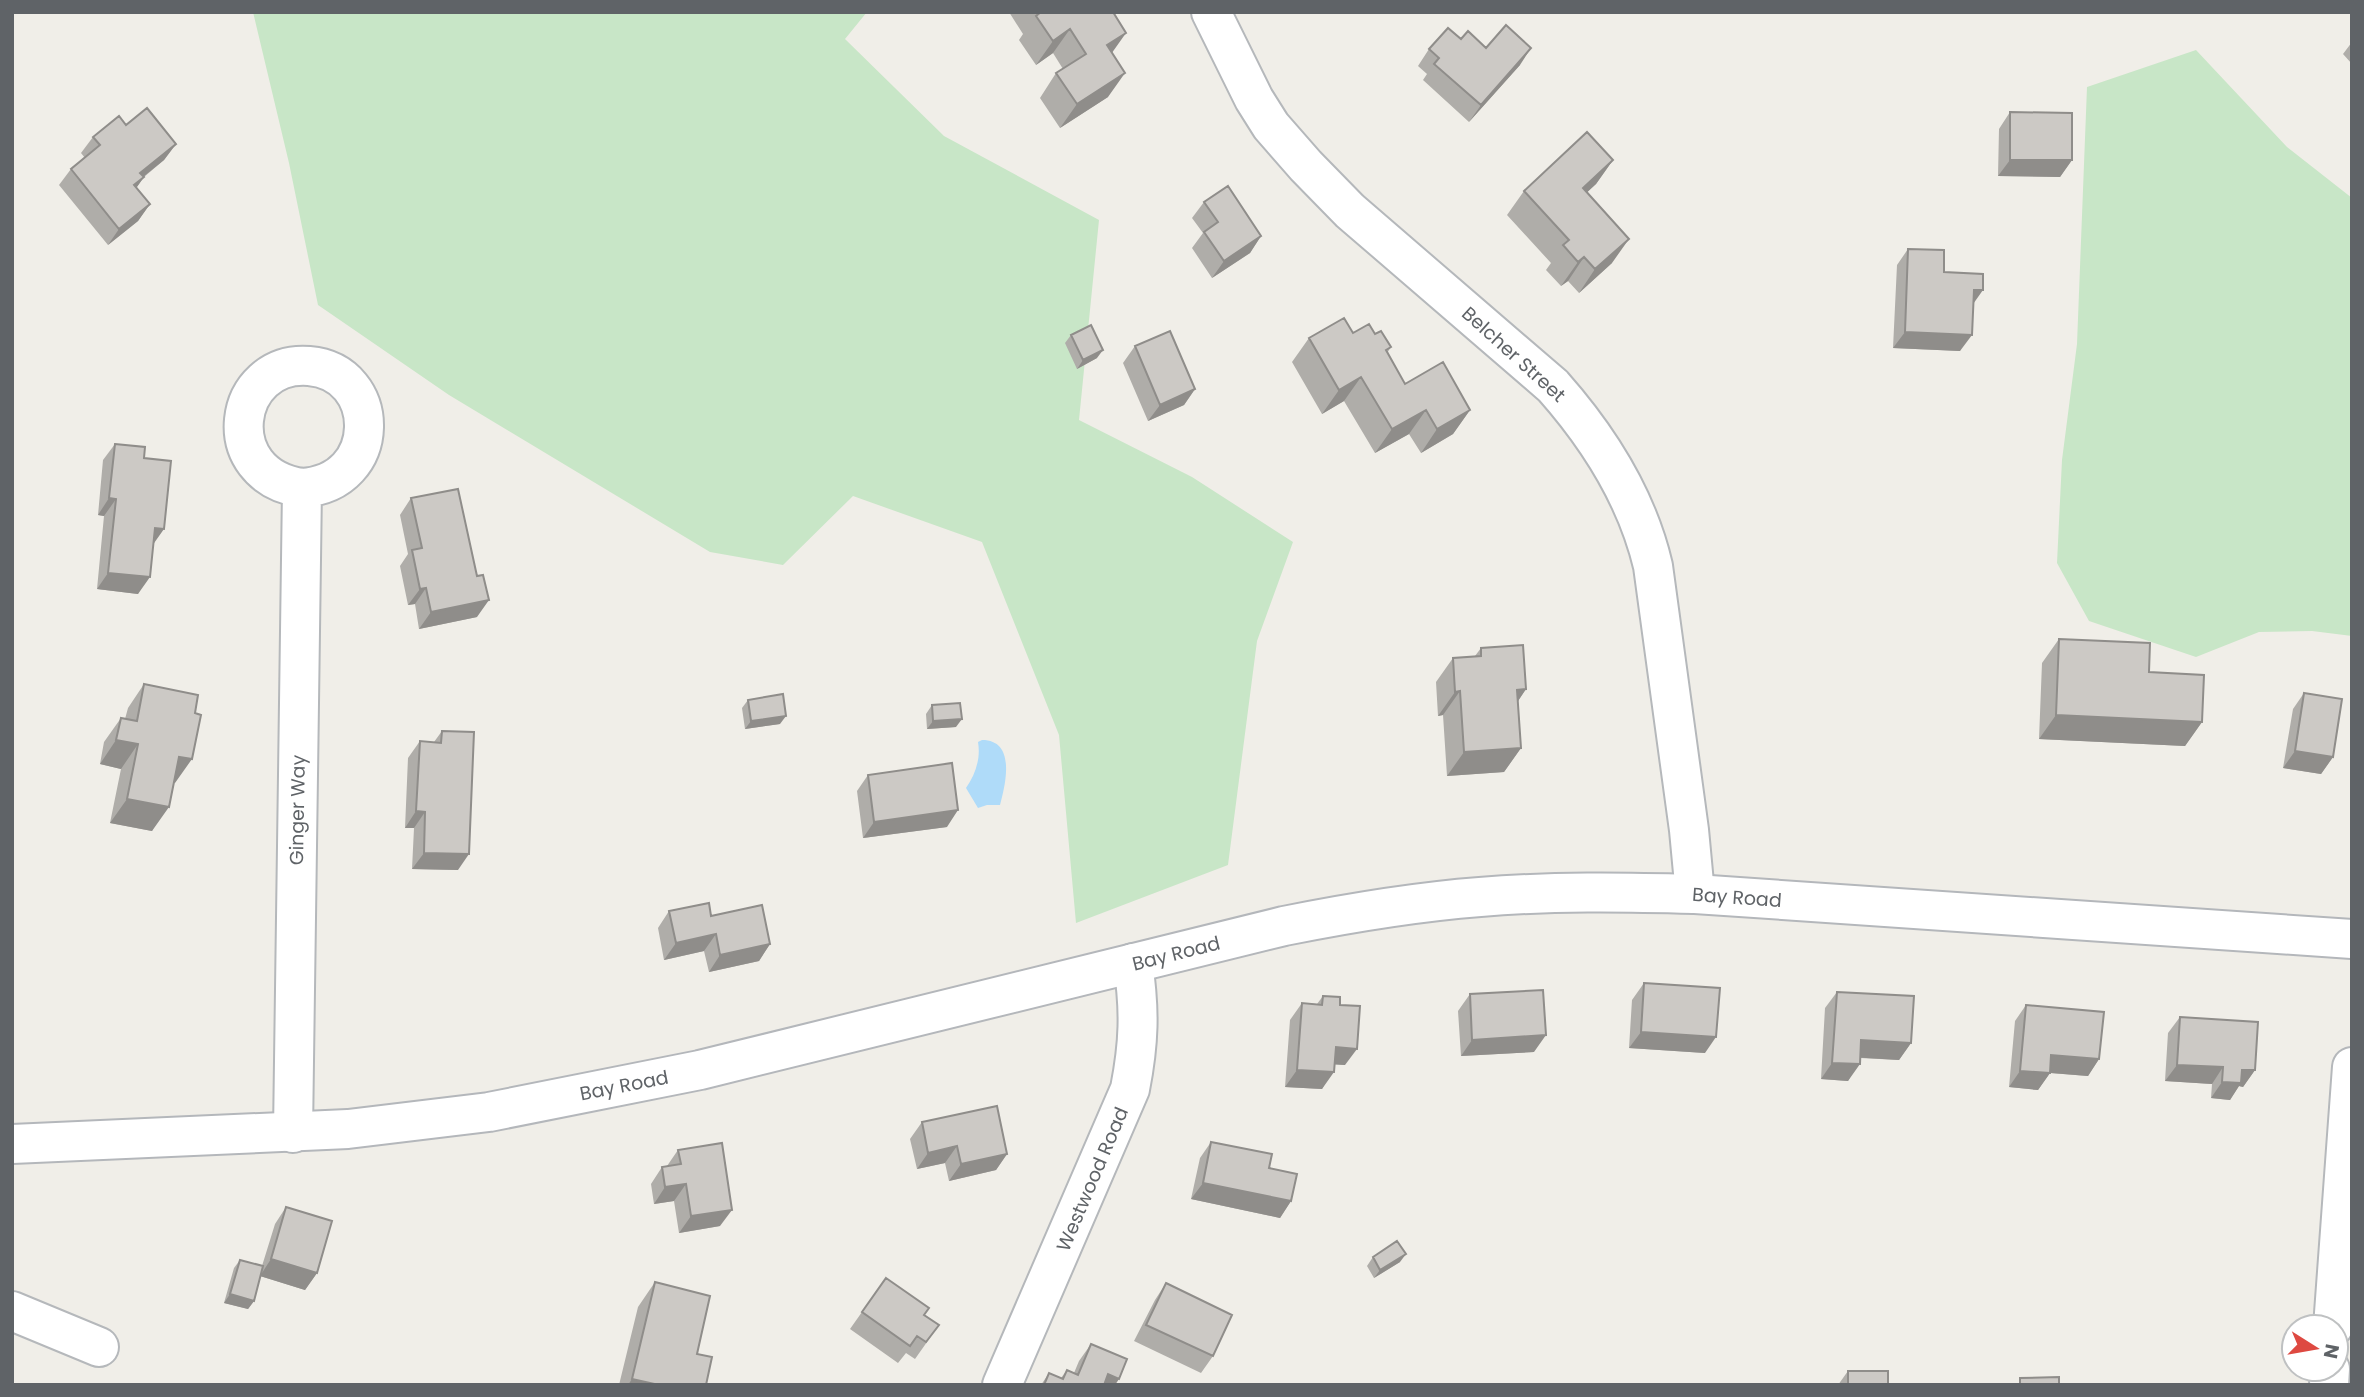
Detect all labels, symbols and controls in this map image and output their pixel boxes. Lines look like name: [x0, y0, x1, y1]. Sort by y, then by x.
street label: Belcher Street: [1456, 300, 1572, 408]
street label: Ginger Way: [283, 754, 312, 865]
street label: Bay Road: [1691, 881, 1783, 914]
street label: Bay Road: [1129, 930, 1223, 977]
street label: Bay Road: [578, 1064, 671, 1107]
street label: Westwood Road: [1050, 1103, 1135, 1256]
north arrow: [2280, 1313, 2350, 1383]
text: N: [2317, 1342, 2346, 1361]

